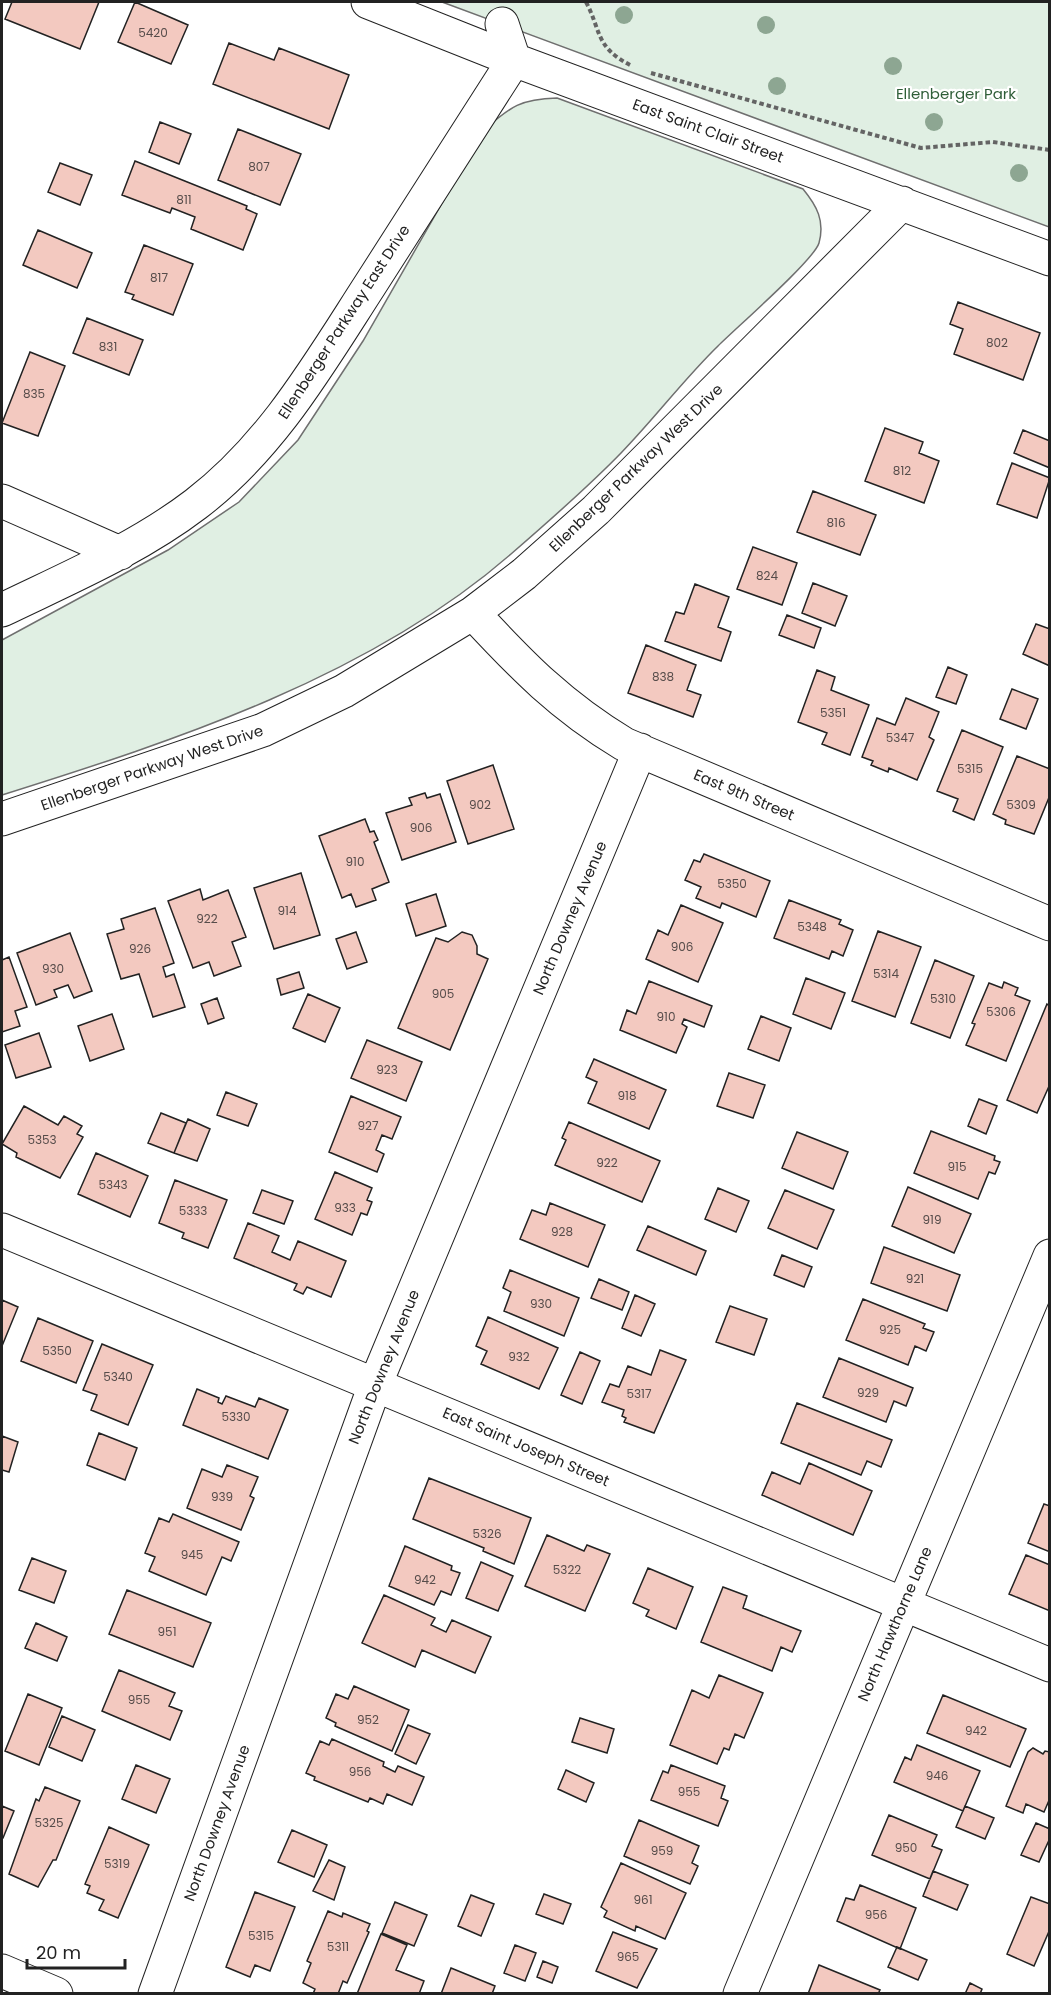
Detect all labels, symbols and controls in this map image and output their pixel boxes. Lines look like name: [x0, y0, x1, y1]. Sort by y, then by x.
house number: 5420: [138, 24, 168, 41]
park label: Ellenberger Park: [896, 83, 1016, 104]
street label: East Saint Clair Street: [630, 93, 787, 168]
house number: 807: [248, 158, 270, 175]
house number: 811: [176, 191, 192, 208]
street label: Ellenberger Parkway East Drive: [273, 220, 414, 423]
house number: 817: [150, 269, 168, 286]
house number: 802: [986, 334, 1008, 351]
house number: 831: [99, 338, 117, 355]
street label: Ellenberger Parkway West Drive: [544, 379, 727, 556]
house number: 835: [23, 385, 45, 402]
house number: 812: [893, 462, 911, 479]
house number: 816: [826, 514, 846, 531]
house number: 824: [756, 567, 778, 584]
house number: 838: [652, 668, 674, 685]
house number: 5351: [820, 704, 846, 721]
street label: Ellenberger Parkway West Drive: [38, 720, 266, 816]
house number: 5347: [886, 729, 915, 746]
house number: 5315: [957, 760, 983, 777]
street label: East 9th Street: [691, 764, 798, 825]
house number: 902: [469, 796, 491, 813]
house number: 5309: [1006, 796, 1036, 813]
house number: 906: [410, 819, 432, 836]
street label: North Downey Avenue: [528, 838, 611, 998]
house number: 910: [346, 853, 364, 870]
house number: 5350: [717, 875, 747, 892]
house number: 914: [278, 902, 297, 919]
house number: 922: [196, 910, 218, 927]
house number: 5348: [797, 918, 827, 935]
house number: 906: [671, 938, 693, 955]
house number: 926: [129, 940, 151, 957]
house number: 930: [42, 960, 64, 977]
house number: 5314: [873, 965, 899, 982]
house number: 905: [432, 985, 454, 1002]
house number: 5310: [930, 990, 956, 1007]
house number: 5306: [986, 1003, 1016, 1020]
house number: 910: [657, 1008, 675, 1025]
house number: 923: [376, 1061, 398, 1078]
house number: 918: [618, 1087, 636, 1104]
house number: 927: [357, 1117, 379, 1134]
house number: 5353: [27, 1131, 57, 1148]
house number: 922: [596, 1154, 618, 1171]
house number: 915: [948, 1158, 966, 1175]
house number: 5343: [98, 1176, 128, 1193]
house number: 933: [334, 1199, 356, 1216]
house number: 5333: [179, 1202, 207, 1219]
house number: 919: [923, 1211, 941, 1228]
house number: 928: [551, 1223, 573, 1240]
house number: 921: [906, 1270, 924, 1287]
street label: North Downey Avenue: [343, 1286, 424, 1447]
house number: 930: [530, 1295, 552, 1312]
house number: 925: [879, 1321, 901, 1338]
house number: 5350: [42, 1342, 72, 1359]
house number: 932: [508, 1348, 530, 1365]
house number: 5340: [103, 1368, 133, 1385]
house number: 929: [857, 1384, 879, 1401]
house number: 5317: [627, 1385, 652, 1402]
street label: East Saint Joseph Street: [440, 1402, 613, 1491]
house number: 5330: [221, 1408, 251, 1425]
house number: 939: [211, 1488, 233, 1505]
house number: 5326: [472, 1525, 502, 1542]
street label: North Hawthorne Lane: [852, 1543, 937, 1704]
house number: 945: [181, 1546, 203, 1563]
house number: 5322: [553, 1561, 581, 1578]
house number: 942: [414, 1571, 436, 1588]
house number: 951: [158, 1623, 176, 1640]
house number: 955: [128, 1691, 150, 1708]
house number: 952: [357, 1711, 379, 1728]
house number: 942: [965, 1722, 987, 1739]
street label: North Downey Avenue: [178, 1742, 255, 1904]
house number: 956: [349, 1763, 371, 1780]
house number: 946: [926, 1767, 948, 1784]
house number: 955: [678, 1783, 700, 1800]
house number: 5325: [34, 1814, 64, 1831]
house number: 950: [895, 1839, 917, 1856]
house number: 959: [651, 1842, 673, 1859]
house number: 5319: [104, 1855, 130, 1872]
house number: 961: [633, 1891, 653, 1908]
house number: 956: [865, 1906, 887, 1923]
house number: 5315: [248, 1927, 274, 1944]
scale bar: [27, 1932, 124, 1970]
house number: 5311: [327, 1938, 349, 1955]
text: 20 m: [36, 1940, 81, 1965]
house number: 965: [617, 1948, 639, 1965]

